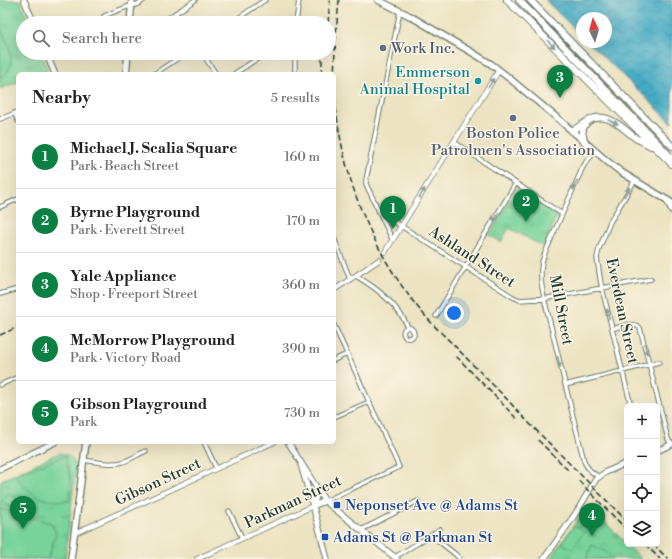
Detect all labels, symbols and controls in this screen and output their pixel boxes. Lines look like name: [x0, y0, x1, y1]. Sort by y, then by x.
north arrow: [576, 12, 612, 48]
search box: [16, 16, 336, 60]
icon: search: [30, 27, 52, 49]
text: Search here: [62, 29, 142, 48]
place label: Work Inc.: [390, 39, 455, 58]
one-way arrow: [546, 39, 556, 49]
marker: Work Inc.: [378, 43, 388, 53]
place label: Emmerson Animal Hospital: [359, 63, 471, 99]
pin: 3: [547, 65, 573, 98]
marker: Emmerson Animal Hospital: [473, 76, 483, 86]
one-way arrow: [488, 77, 495, 89]
text: Nearby: [32, 87, 91, 109]
text: 5 results: [271, 90, 320, 106]
marker: Boston Police Patrolmen's Association: [508, 113, 518, 123]
one-way arrow: [607, 119, 619, 125]
place label: Boston Police Patrolmen's Association: [431, 124, 595, 160]
text: Michael J. Scalia Square: [70, 139, 237, 158]
text: 1: [42, 149, 48, 165]
text: 160 m: [284, 149, 320, 165]
text: Park · Beach Street: [70, 158, 179, 174]
one-way arrow: [572, 179, 578, 190]
one-way arrow: [624, 186, 631, 198]
one-way arrow: [418, 188, 426, 198]
pin: 2: [513, 189, 539, 222]
pin: 1: [380, 196, 406, 229]
text: Byrne Playground: [70, 203, 200, 222]
one-way arrow: [493, 211, 500, 223]
text: 2: [41, 213, 49, 229]
text: 170 m: [286, 213, 320, 229]
street label: Ashland Street: [424, 221, 519, 292]
text: Park · Everett Street: [70, 222, 185, 238]
street label: Everdean Street: [602, 256, 643, 366]
text: Yale Appliance: [70, 267, 177, 286]
street label: Mill Street: [545, 273, 577, 347]
text: 3: [41, 277, 49, 293]
text: 360 m: [282, 277, 320, 293]
text: Shop · Freeport Street: [70, 286, 198, 302]
your location: [444, 303, 464, 323]
one-way arrow: [605, 308, 611, 320]
text: McMorrow Playground: [70, 331, 235, 350]
text: 4: [41, 341, 49, 357]
text: 390 m: [282, 341, 320, 357]
one-way arrow: [643, 343, 649, 356]
text: Park · Victory Road: [70, 350, 181, 366]
one-way arrow: [556, 356, 562, 368]
text: Gibson Playground: [70, 395, 207, 414]
map controls: [624, 403, 660, 547]
button: +: [624, 403, 660, 439]
text: 5: [41, 405, 49, 421]
text: 730 m: [284, 405, 320, 421]
text: Park: [70, 414, 97, 430]
button: −: [624, 439, 660, 475]
street label: Gibson Street: [112, 454, 204, 510]
street label: Parkman Street: [242, 471, 345, 533]
button: locate: [624, 475, 660, 511]
pin: 5: [10, 496, 36, 529]
place label: Neponset Ave @ Adams St: [345, 496, 519, 515]
marker: Neponset Ave @ Adams St: [332, 500, 342, 510]
pin: 4: [579, 503, 605, 536]
button: layers: [624, 511, 660, 547]
place label: Adams St @ Parkman St: [332, 528, 493, 547]
marker: Adams St @ Parkman St: [320, 532, 330, 542]

